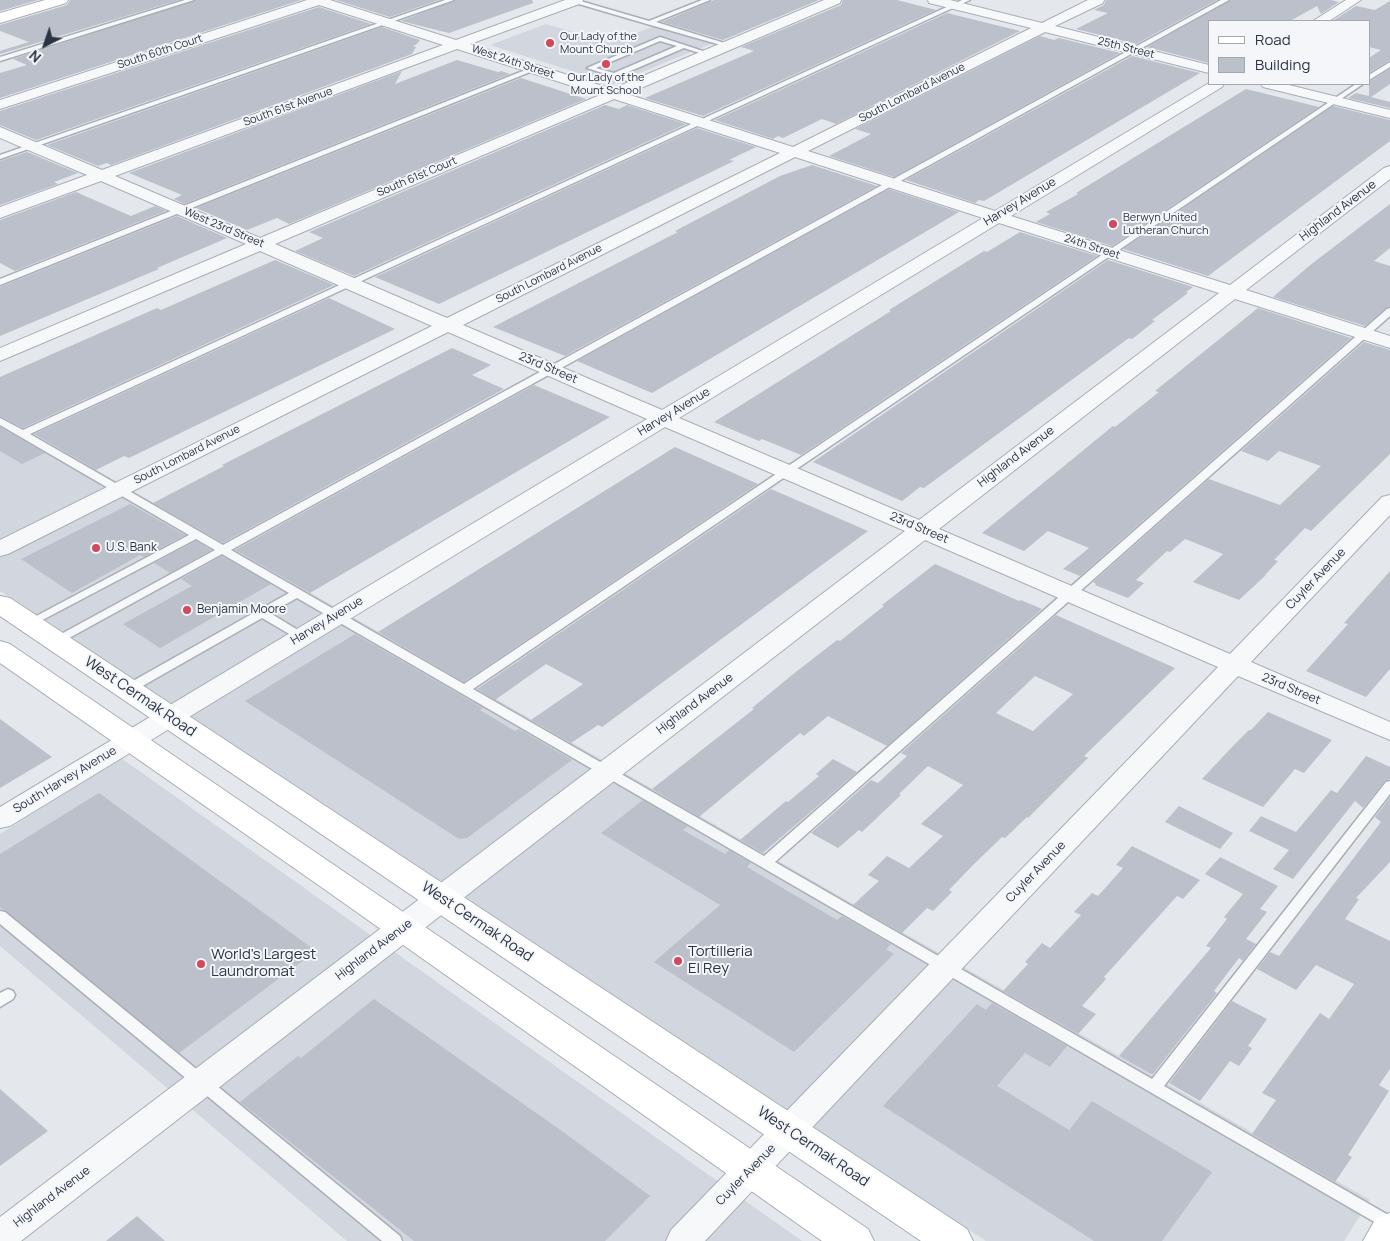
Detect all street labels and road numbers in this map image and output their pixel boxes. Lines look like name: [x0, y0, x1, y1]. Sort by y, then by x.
street label: South 60th Court: [116, 32, 204, 72]
street label: 25th Street: [1096, 35, 1156, 61]
street label: West 24th Street: [470, 42, 556, 82]
street label: South Lombard Avenue: [857, 61, 967, 125]
street label: South 61st Avenue: [242, 85, 334, 129]
street label: South 61st Court: [375, 154, 459, 200]
street label: Harvey Avenue: [981, 175, 1059, 229]
street label: Highland Avenue: [1297, 177, 1379, 245]
street label: West 23rd Street: [182, 205, 266, 251]
street label: 24th Street: [1062, 232, 1122, 262]
street label: South Lombard Avenue: [494, 242, 604, 306]
street label: 23rd Street: [516, 349, 580, 387]
street label: Harvey Avenue: [635, 385, 713, 439]
street label: South Lombard Avenue: [132, 423, 242, 487]
street label: Highland Avenue: [975, 423, 1057, 491]
street label: 23rd Street: [887, 509, 951, 547]
street label: Cuyler Avenue: [1283, 545, 1349, 613]
street label: Harvey Avenue: [288, 594, 366, 648]
street label: West Cermak Road: [81, 653, 199, 741]
street label: Highland Avenue: [654, 670, 736, 738]
street label: 23rd Street: [1259, 670, 1323, 708]
street label: South Harvey Avenue: [11, 744, 119, 816]
street label: Cuyler Avenue: [1003, 838, 1069, 906]
street label: West Cermak Road: [418, 878, 536, 966]
street label: Highland Avenue: [333, 916, 415, 984]
street label: West Cermak Road: [754, 1103, 872, 1191]
street label: Cuyler Avenue: [713, 1141, 779, 1209]
street label: Highland Avenue: [11, 1163, 93, 1231]

